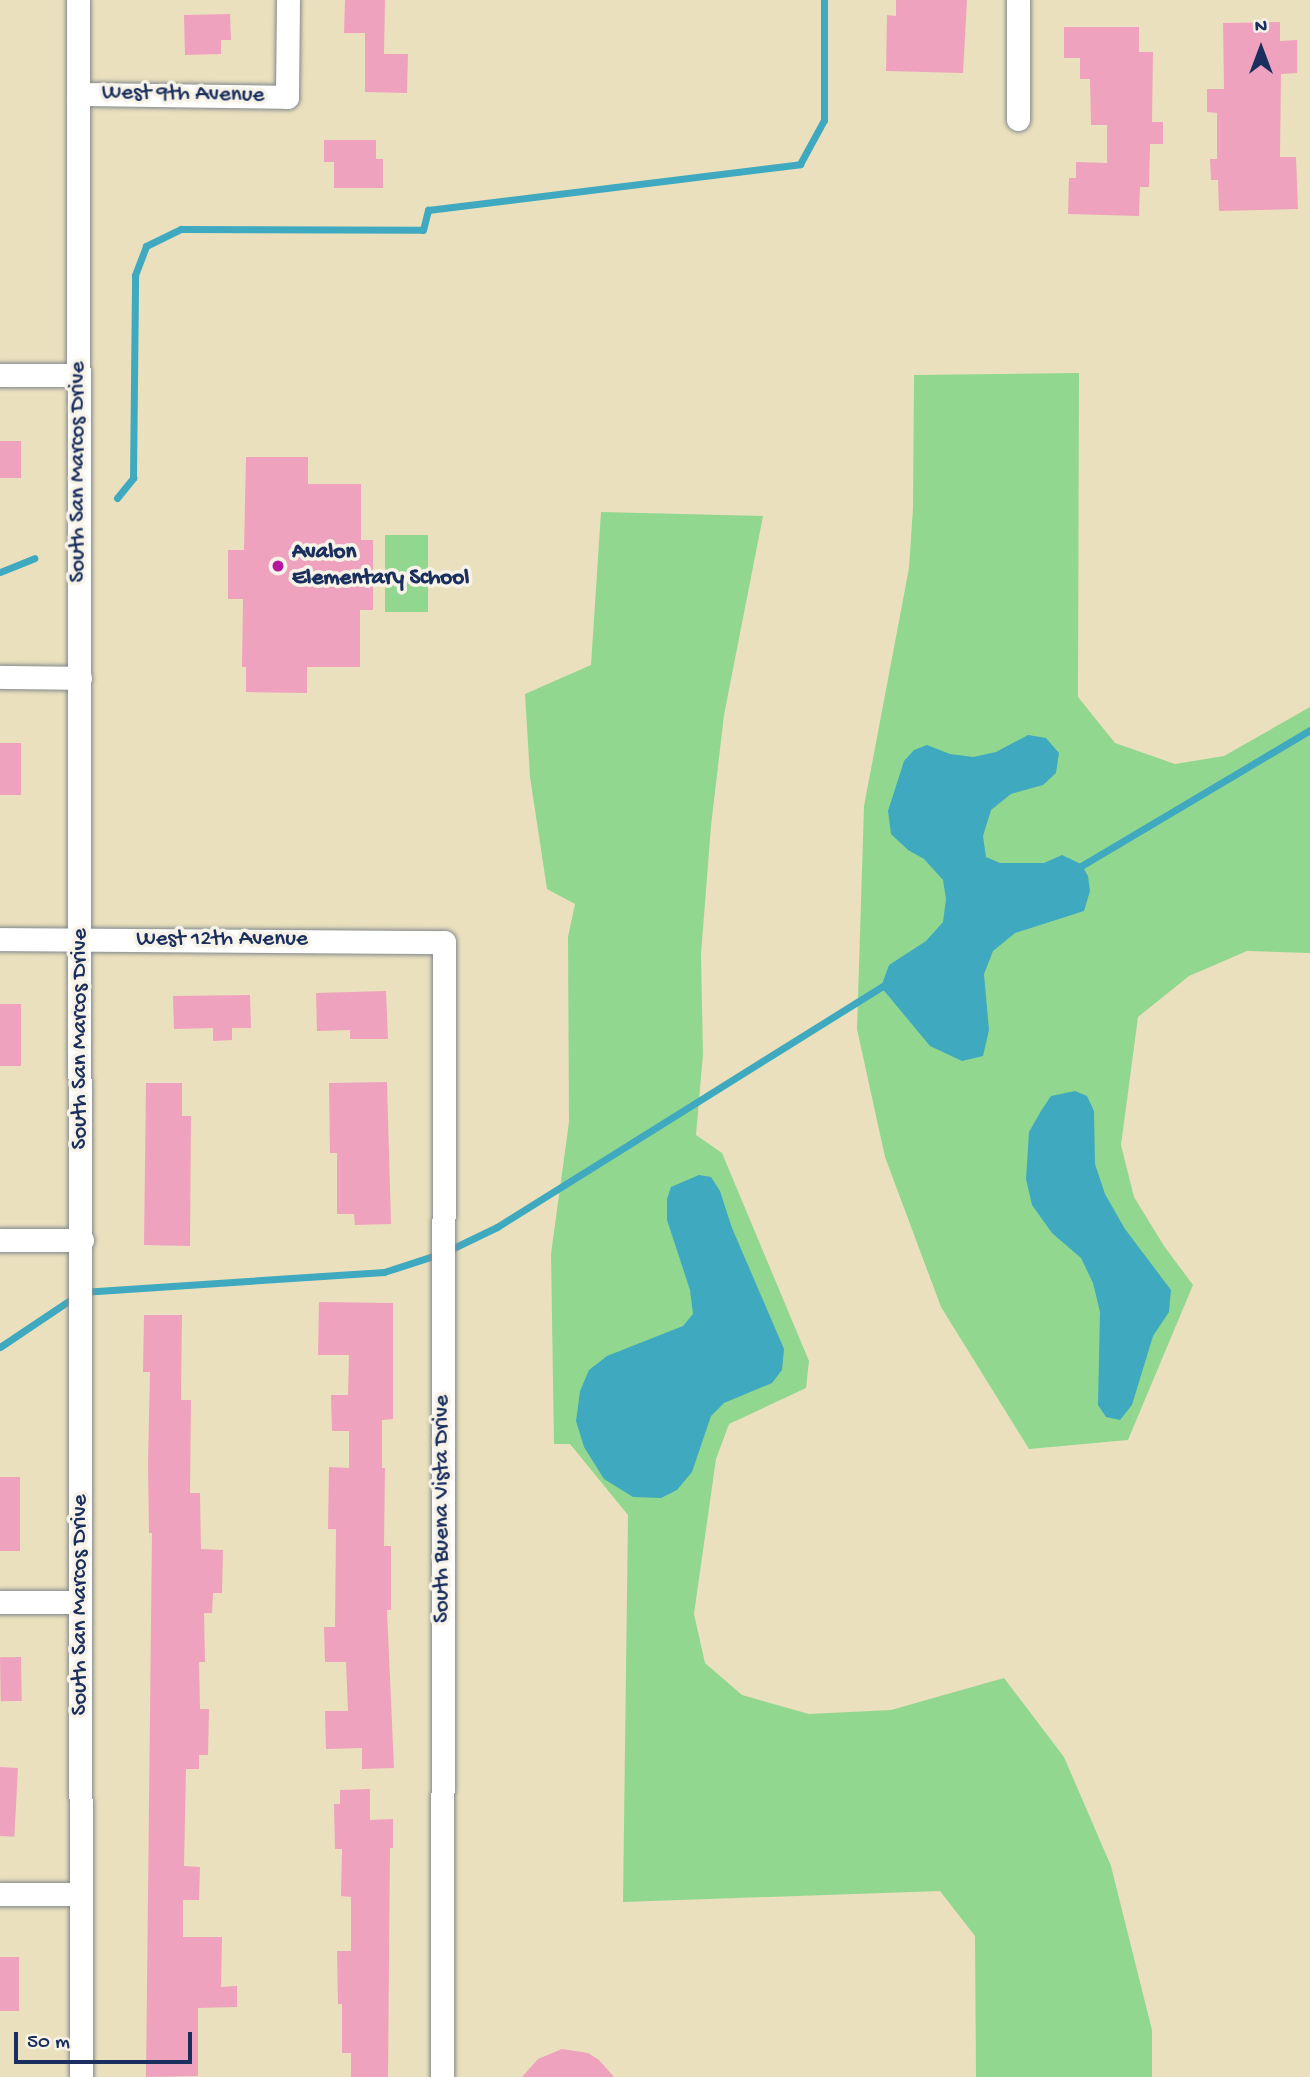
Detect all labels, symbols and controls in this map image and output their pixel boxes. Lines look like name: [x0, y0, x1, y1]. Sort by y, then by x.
north arrow: [1226, 14, 1296, 84]
text: N: [1255, 16, 1267, 39]
street label: West 9th Avenue: [101, 80, 265, 110]
street label: South San Marcos Drive: [65, 361, 93, 583]
place label: Avalon Elementary School: [292, 539, 469, 593]
marker: Avalon Elementary School: [270, 558, 286, 574]
street label: West 12th Avenue: [136, 926, 308, 954]
street label: South San Marcos Drive: [67, 928, 95, 1150]
street label: South Buena Vista Drive: [429, 1395, 457, 1623]
street label: South San Marcos Drive: [67, 1494, 95, 1716]
scale bar: [18, 2018, 196, 2062]
text: 50 m: [27, 2031, 70, 2056]

